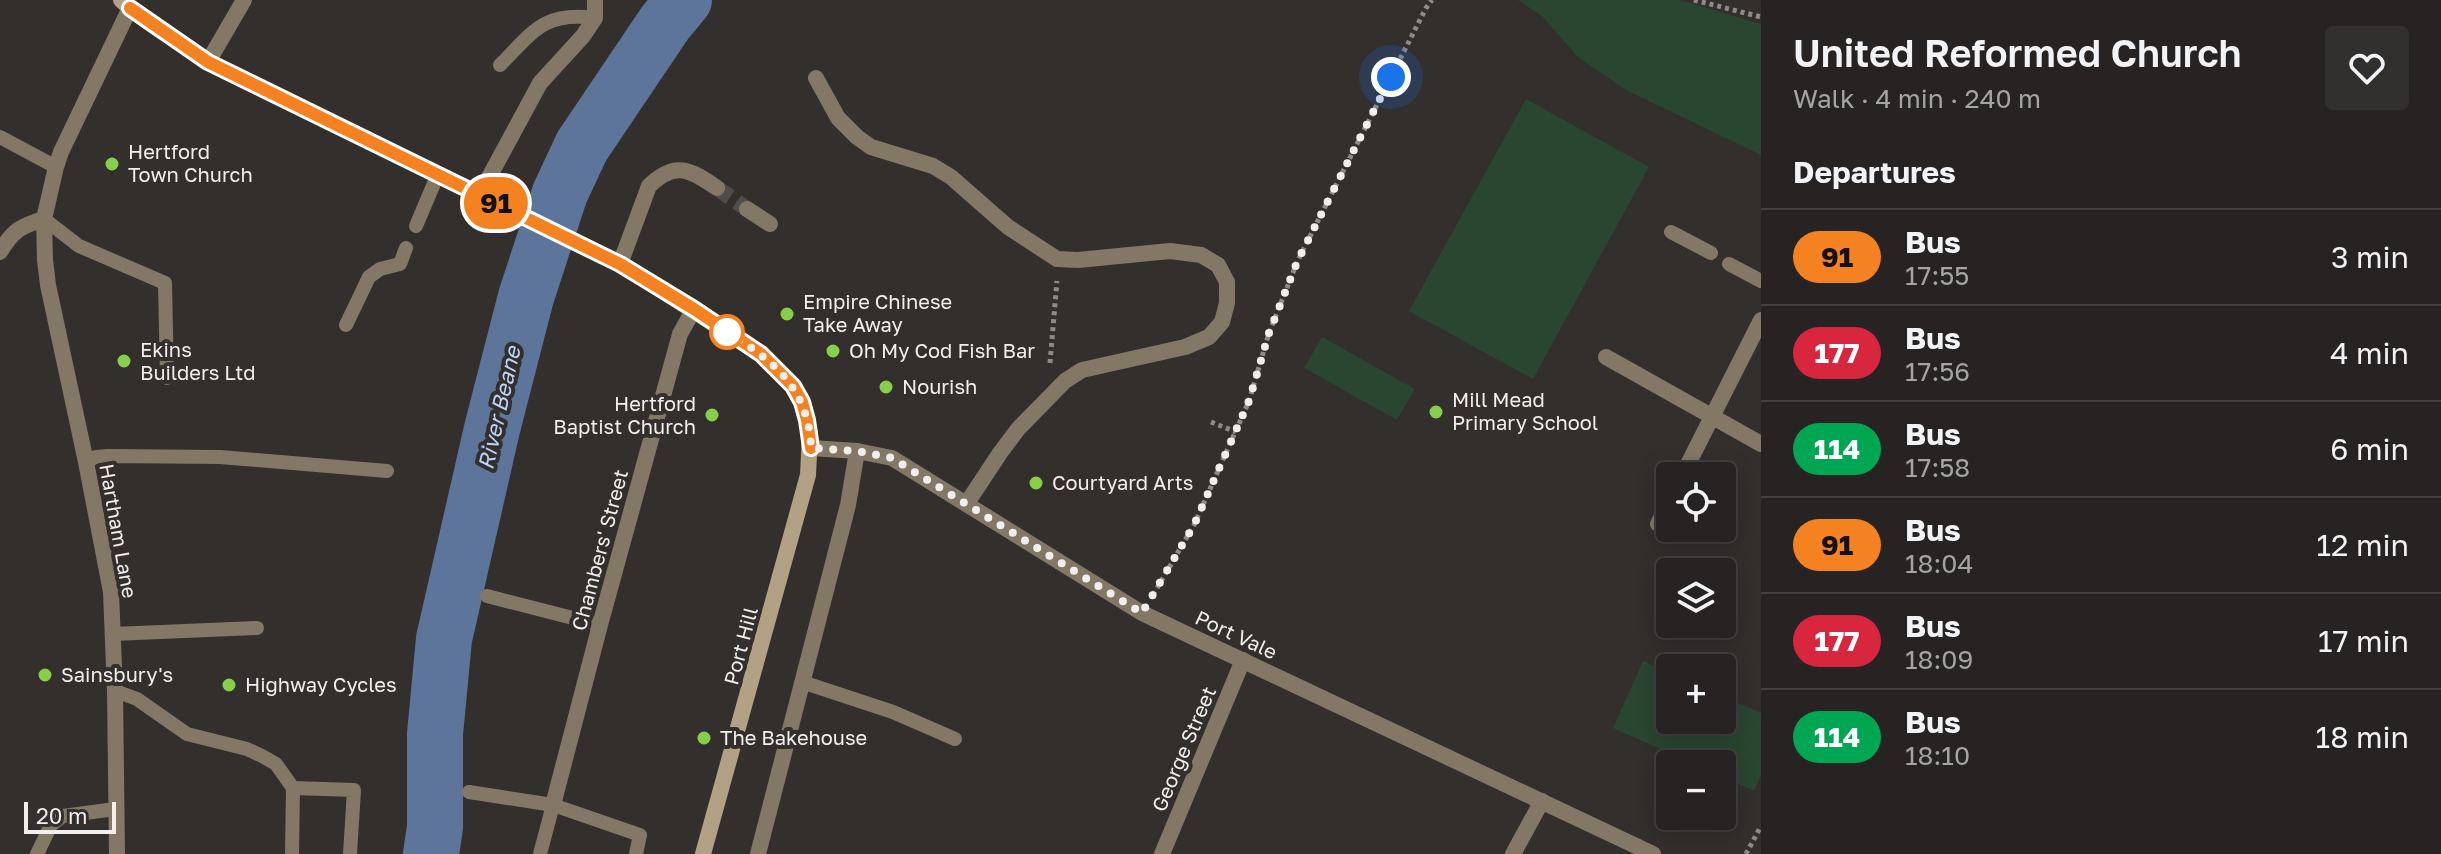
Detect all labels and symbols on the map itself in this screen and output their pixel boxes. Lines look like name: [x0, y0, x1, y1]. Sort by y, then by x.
your location: [1371, 57, 1411, 97]
place label: Hertford Town Church: [128, 139, 253, 186]
marker: Hertford Town Church: [103, 155, 121, 173]
line badge: 91: [460, 177, 532, 229]
place label: Empire Chinese Take Away: [803, 289, 952, 336]
marker: Empire Chinese Take Away: [778, 305, 796, 323]
unlabelled marker: [710, 315, 744, 349]
place label: Ekins Builders Ltd: [140, 337, 255, 384]
place label: Oh My Cod Fish Bar: [849, 338, 1035, 362]
water label: River Beane: [471, 341, 526, 472]
marker: Oh My Cod Fish Bar: [824, 342, 842, 360]
marker: Ekins Builders Ltd: [115, 352, 133, 370]
place label: Nourish: [902, 374, 977, 398]
marker: Nourish: [877, 378, 895, 396]
place label: Mill Mead Primary School: [1452, 387, 1598, 434]
place label: Hertford Baptist Church: [553, 391, 696, 438]
marker: Mill Mead Primary School: [1427, 403, 1445, 421]
marker: Hertford Baptist Church: [703, 406, 721, 424]
street label: Hartham Lane: [95, 462, 143, 600]
street label: Chambers' Street: [566, 467, 632, 633]
place label: Courtyard Arts: [1052, 470, 1193, 494]
marker: Courtyard Arts: [1027, 474, 1045, 492]
street label: Port Hill: [718, 604, 762, 687]
street label: Port Vale: [1192, 605, 1281, 663]
place label: Sainsbury's: [61, 662, 173, 686]
marker: Sainsbury's: [36, 666, 54, 684]
place label: Highway Cycles: [245, 672, 397, 696]
marker: Highway Cycles: [220, 676, 238, 694]
street label: George Street: [1146, 683, 1220, 815]
place label: The Bakehouse: [720, 725, 867, 749]
marker: The Bakehouse: [695, 729, 713, 747]
scale bar: [24, 798, 116, 834]

